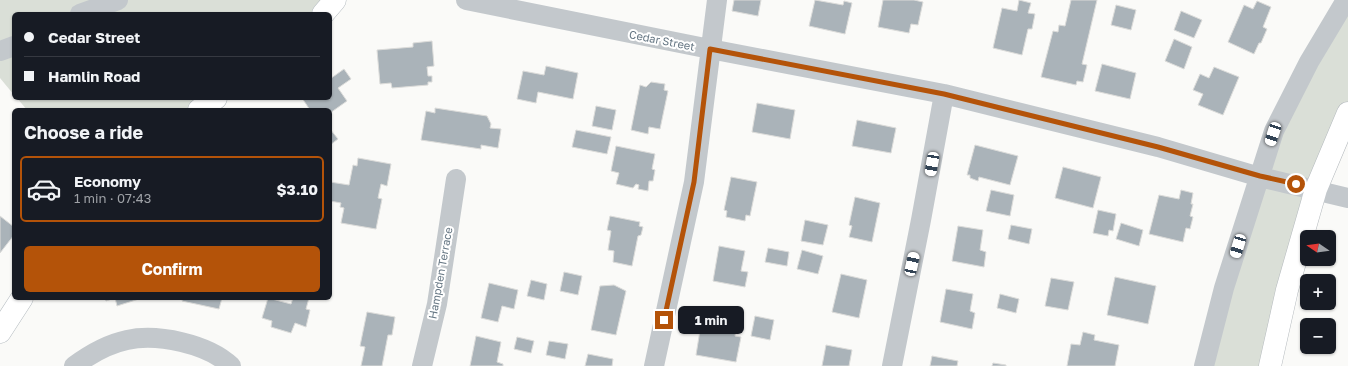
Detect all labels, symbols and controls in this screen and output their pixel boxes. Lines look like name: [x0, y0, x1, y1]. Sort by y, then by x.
street label: Cedar Street: [628, 27, 696, 53]
text: Cedar Street: [48, 28, 140, 46]
text: Hamlin Road: [48, 67, 140, 85]
text: Choose a ride: [24, 121, 143, 143]
car: [1264, 121, 1282, 147]
car: [924, 151, 940, 177]
icon: car: [26, 171, 62, 207]
text: Economy: [74, 172, 141, 190]
route start: [1287, 175, 1305, 193]
text: $3.10: [277, 180, 318, 198]
text: 1 min · 07:43: [74, 190, 151, 206]
street label: Hampden Terrace: [426, 226, 454, 320]
north arrow: [1300, 230, 1336, 266]
map controls: [1300, 230, 1336, 354]
car: [1229, 233, 1247, 259]
button: Confirm: [24, 246, 320, 292]
car: [904, 251, 920, 277]
button: +: [1300, 274, 1336, 310]
callout: 1 min: [678, 306, 744, 334]
route end: [655, 311, 673, 329]
text: 1 min: [695, 312, 727, 328]
button: −: [1300, 318, 1336, 354]

